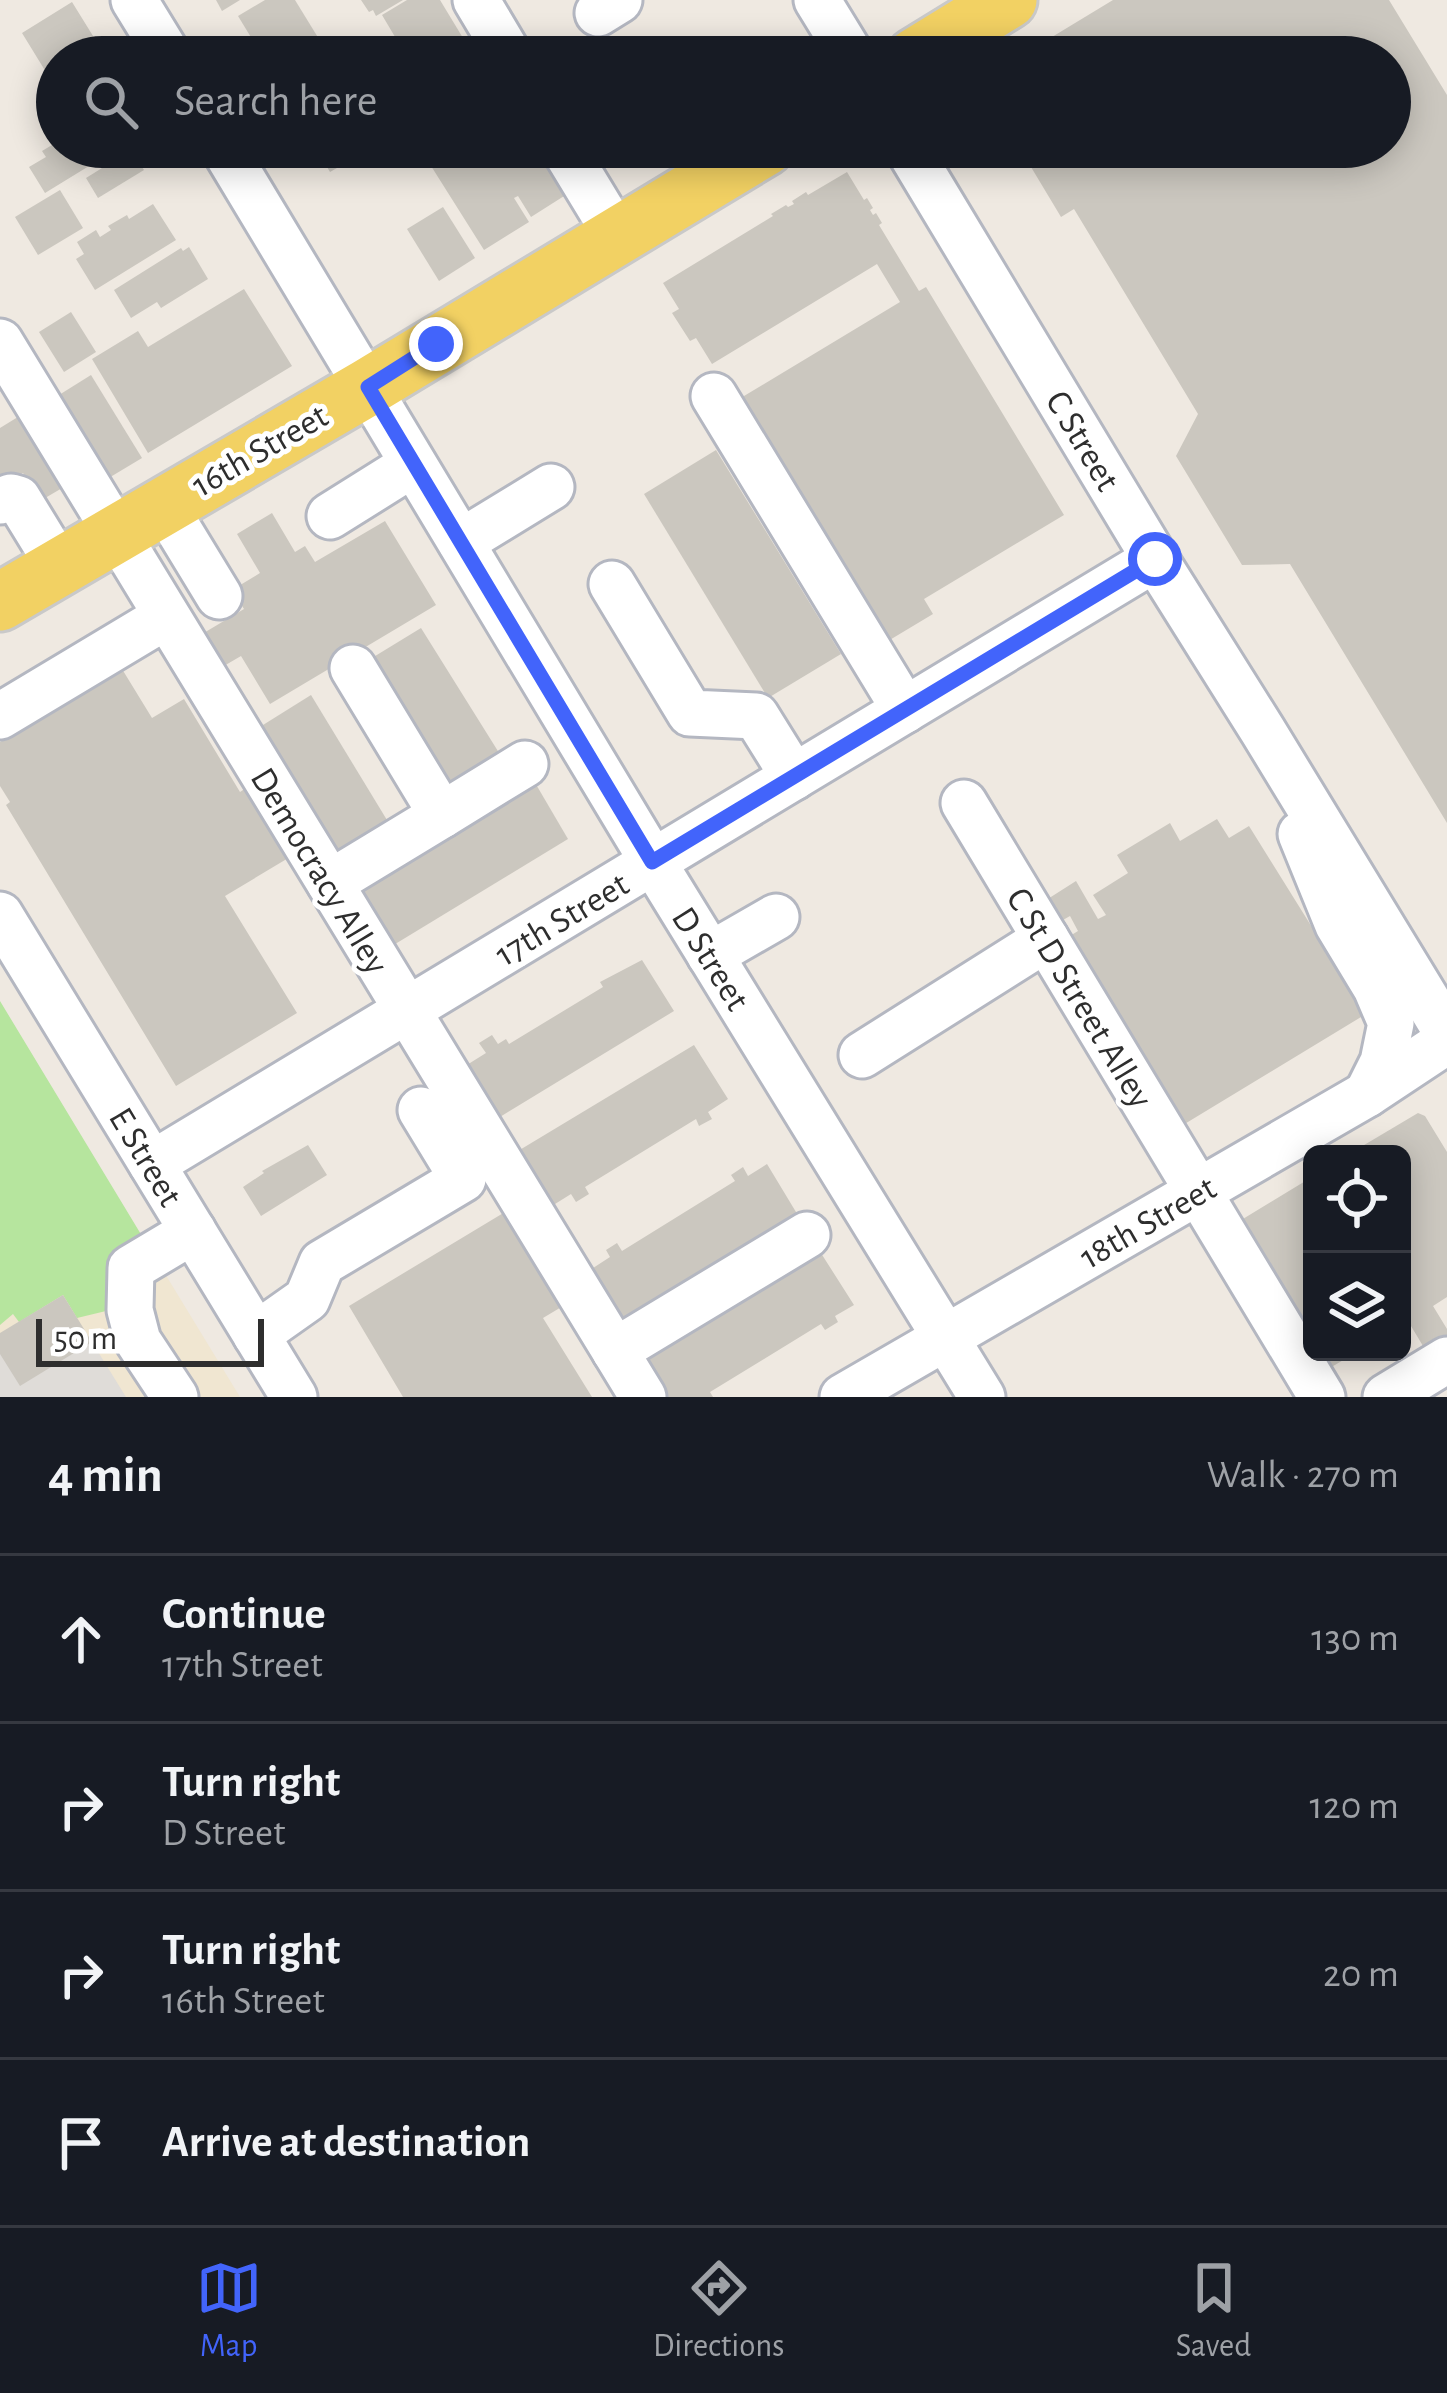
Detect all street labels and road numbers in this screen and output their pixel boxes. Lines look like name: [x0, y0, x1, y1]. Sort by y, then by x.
street label: C Street: [1039, 385, 1126, 498]
street label: 16th Street: [186, 397, 334, 504]
street label: Democracy Alley: [244, 762, 395, 980]
street label: 17th Street: [489, 866, 635, 973]
street label: C St D Street Alley: [1000, 882, 1159, 1114]
street label: D Street: [665, 901, 756, 1017]
street label: E Street: [102, 1101, 189, 1213]
street label: 18th Street: [1074, 1169, 1223, 1276]

